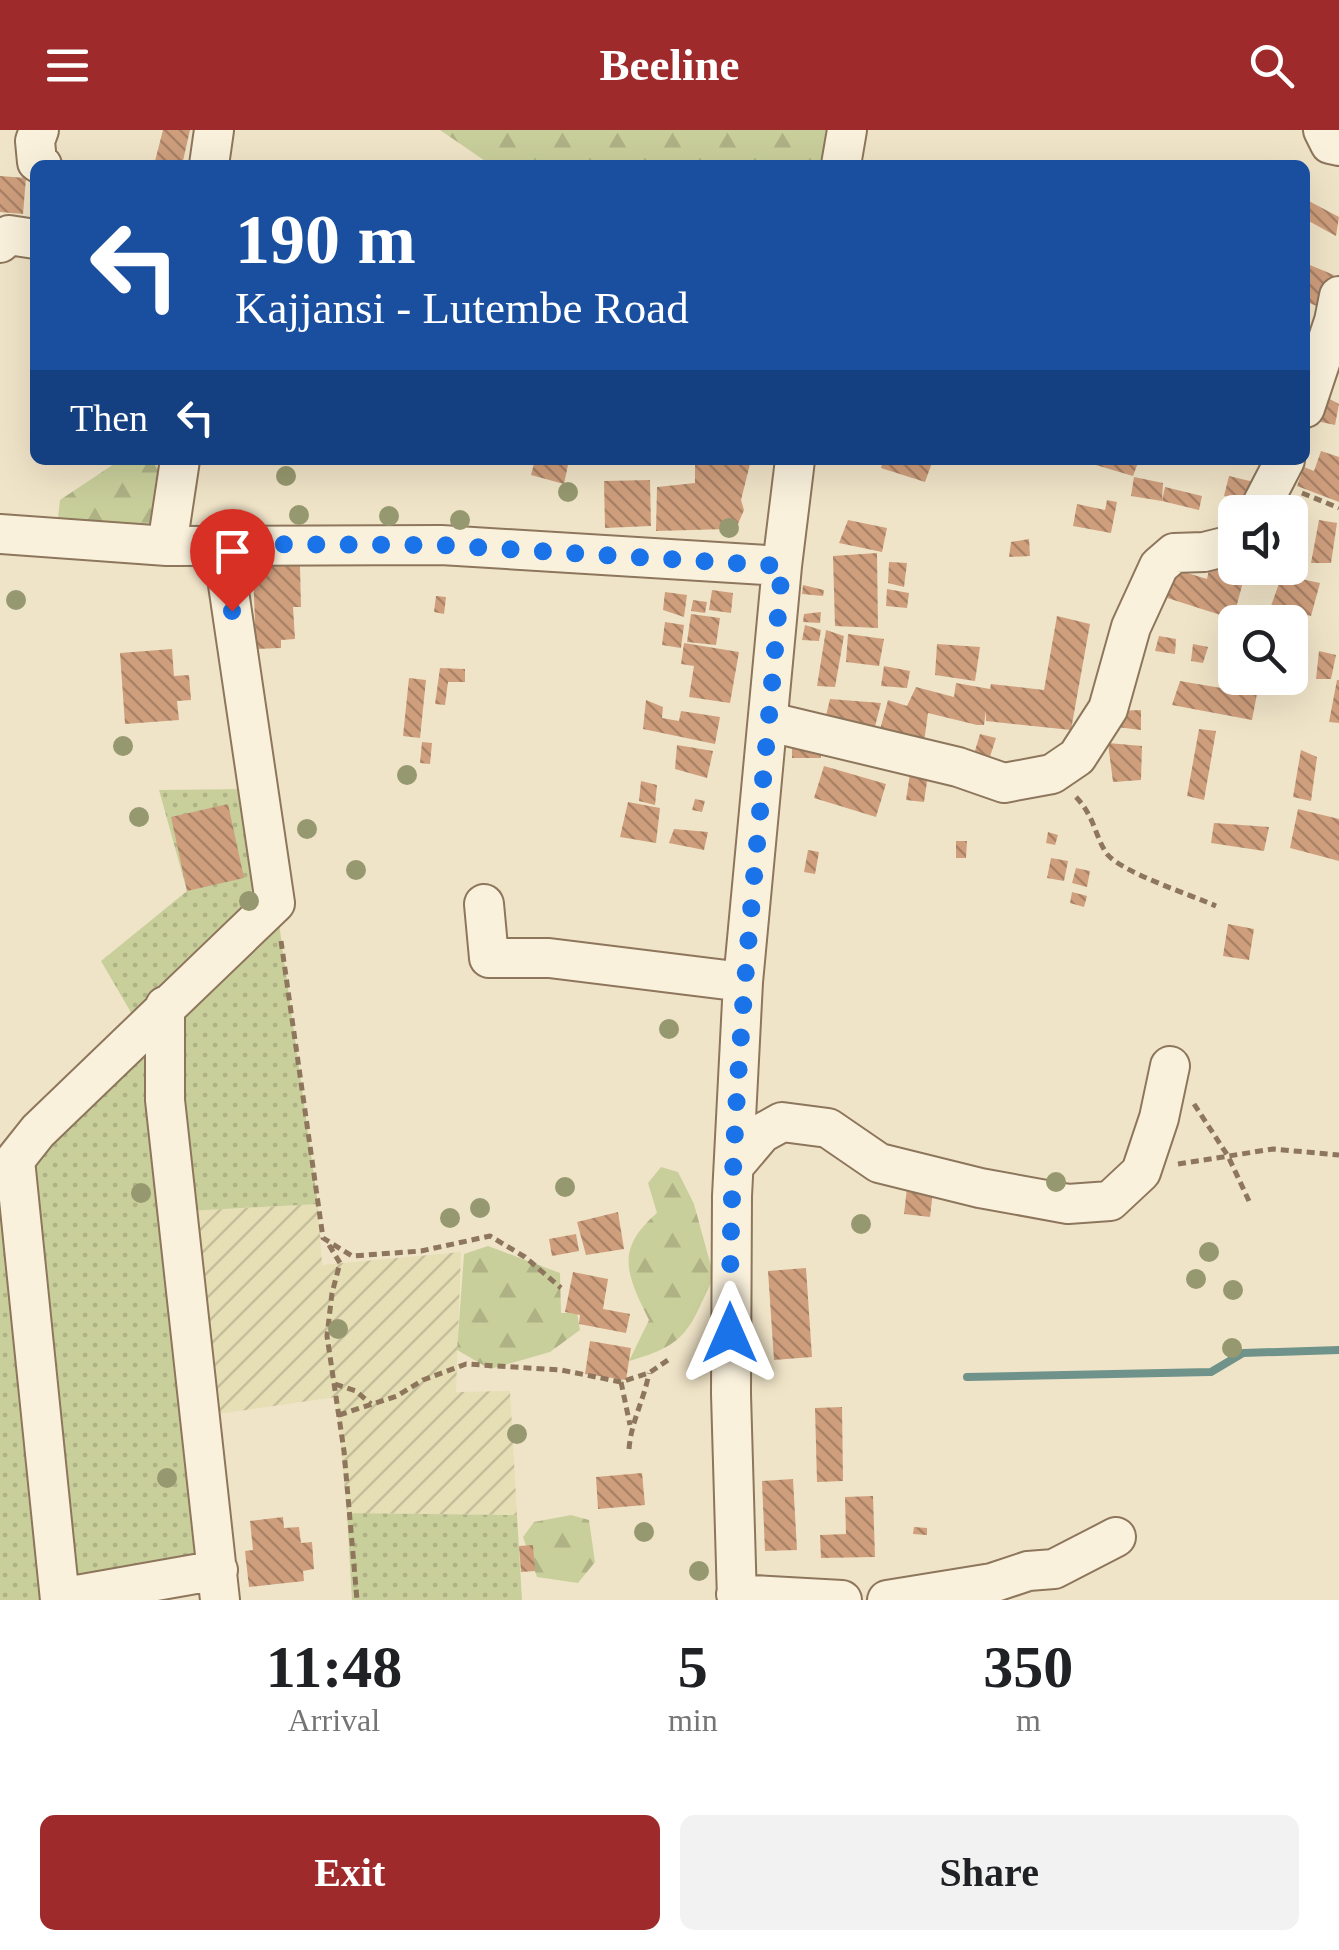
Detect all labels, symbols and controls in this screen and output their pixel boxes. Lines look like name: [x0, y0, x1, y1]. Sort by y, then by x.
icon: menu: [40, 38, 95, 93]
icon: search: [1244, 38, 1299, 93]
text: Beeline: [600, 40, 739, 90]
icon: left: [70, 200, 200, 330]
text: 190 m: [235, 201, 416, 278]
text: Kajjansi - Lutembe Road: [235, 283, 689, 333]
icon: left: [168, 390, 223, 445]
text: Then: [70, 397, 148, 439]
map controls: [1218, 495, 1308, 695]
button: sound: [1218, 495, 1308, 585]
pin: [190, 509, 275, 612]
icon: arrive: [205, 524, 260, 579]
button: search: [1218, 605, 1308, 695]
position arrow: [678, 1281, 782, 1385]
text: 11:48: [266, 1634, 402, 1700]
text: 5: [678, 1634, 708, 1700]
text: 350: [983, 1634, 1073, 1700]
text: Arrival: [288, 1702, 380, 1738]
text: min: [668, 1702, 718, 1738]
text: m: [1016, 1702, 1041, 1738]
button: Exit: [40, 1815, 660, 1930]
button: Share: [680, 1815, 1299, 1930]

